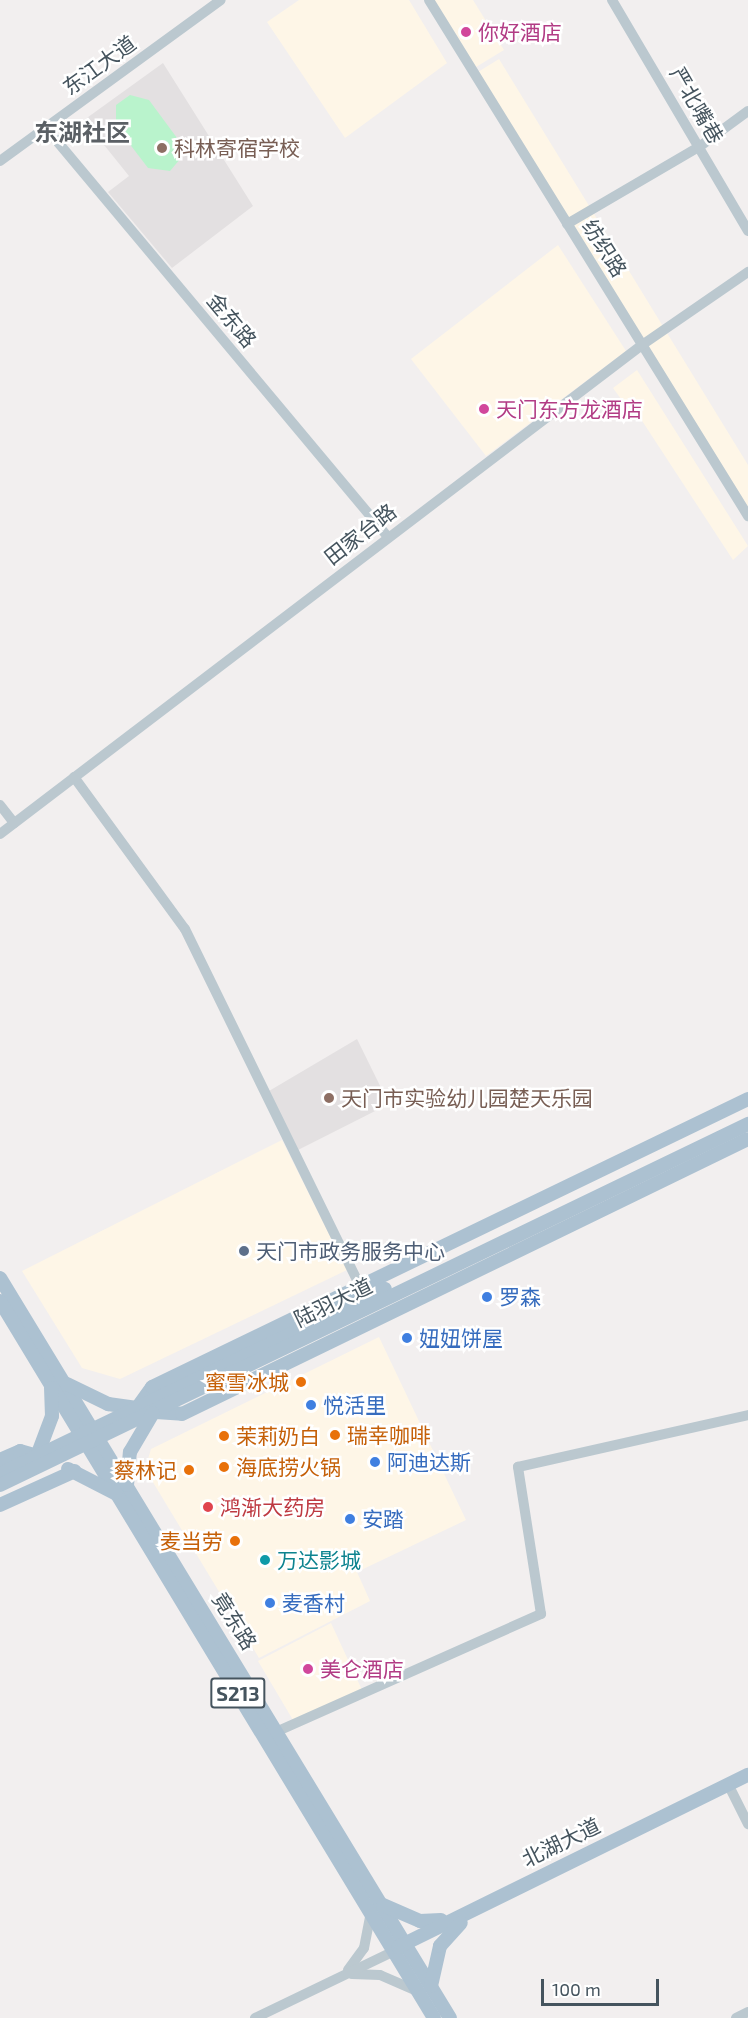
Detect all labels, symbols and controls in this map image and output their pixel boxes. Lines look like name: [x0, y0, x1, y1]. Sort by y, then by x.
place label: 你好酒店: [478, 19, 562, 45]
marker: 你好酒店: [459, 25, 473, 39]
street label: 东江大道: [58, 30, 140, 100]
street label: 严北嘴巷: [665, 62, 729, 148]
district label: 东湖社区: [34, 118, 130, 146]
place label: 科林寄宿学校: [174, 135, 300, 161]
marker: 科林寄宿学校: [155, 141, 169, 155]
street label: 纺织路: [578, 215, 632, 281]
street label: 金东路: [202, 288, 262, 352]
place label: 天门东方龙酒店: [496, 396, 643, 422]
marker: 天门东方龙酒店: [477, 402, 491, 416]
street label: 田家台路: [319, 498, 401, 570]
place label: 天门市实验幼儿园楚天乐园: [341, 1085, 593, 1111]
marker: 天门市实验幼儿园楚天乐园: [322, 1091, 336, 1105]
place label: 天门市政务服务中心: [256, 1238, 445, 1264]
marker: 天门市政务服务中心: [237, 1244, 251, 1258]
street label: 陆羽大道: [290, 1272, 376, 1332]
place label: 罗森: [499, 1284, 541, 1310]
marker: 罗森: [480, 1290, 494, 1304]
place label: 妞妞饼屋: [419, 1325, 503, 1351]
marker: 妞妞饼屋: [400, 1331, 414, 1345]
place label: 蜜雪冰城: [205, 1369, 289, 1395]
marker: 蜜雪冰城: [294, 1375, 308, 1389]
place label: 悦活里: [323, 1392, 386, 1418]
marker: 悦活里: [304, 1398, 318, 1412]
place label: 瑞幸咖啡: [347, 1422, 431, 1448]
place label: 茉莉奶白: [236, 1423, 320, 1449]
marker: 瑞幸咖啡: [328, 1428, 342, 1442]
marker: 茉莉奶白: [217, 1429, 231, 1443]
place label: 阿迪达斯: [387, 1449, 471, 1475]
place label: 海底捞火锅: [236, 1454, 341, 1480]
marker: 阿迪达斯: [368, 1455, 382, 1469]
place label: 蔡林记: [114, 1457, 177, 1483]
marker: 海底捞火锅: [217, 1460, 231, 1474]
marker: 蔡林记: [182, 1463, 196, 1477]
place label: 鸿渐大药房: [220, 1494, 325, 1520]
marker: 鸿渐大药房: [201, 1500, 215, 1514]
place label: 安踏: [362, 1506, 404, 1532]
marker: 安踏: [343, 1512, 357, 1526]
place label: 麦当劳: [160, 1528, 223, 1554]
marker: 麦当劳: [228, 1534, 242, 1548]
place label: 万达影城: [277, 1547, 361, 1573]
marker: 万达影城: [258, 1553, 272, 1567]
street label: 竟东路: [208, 1588, 262, 1654]
place label: 麦香村: [282, 1590, 345, 1616]
marker: 麦香村: [263, 1596, 277, 1610]
place label: 美仑酒店: [320, 1656, 404, 1682]
marker: 美仑酒店: [301, 1662, 315, 1676]
road number: S213: [210, 1676, 266, 1710]
street label: 北湖大道: [518, 1812, 604, 1872]
scale bar: [544, 1967, 662, 2005]
text: 100 m: [552, 1978, 601, 2000]

